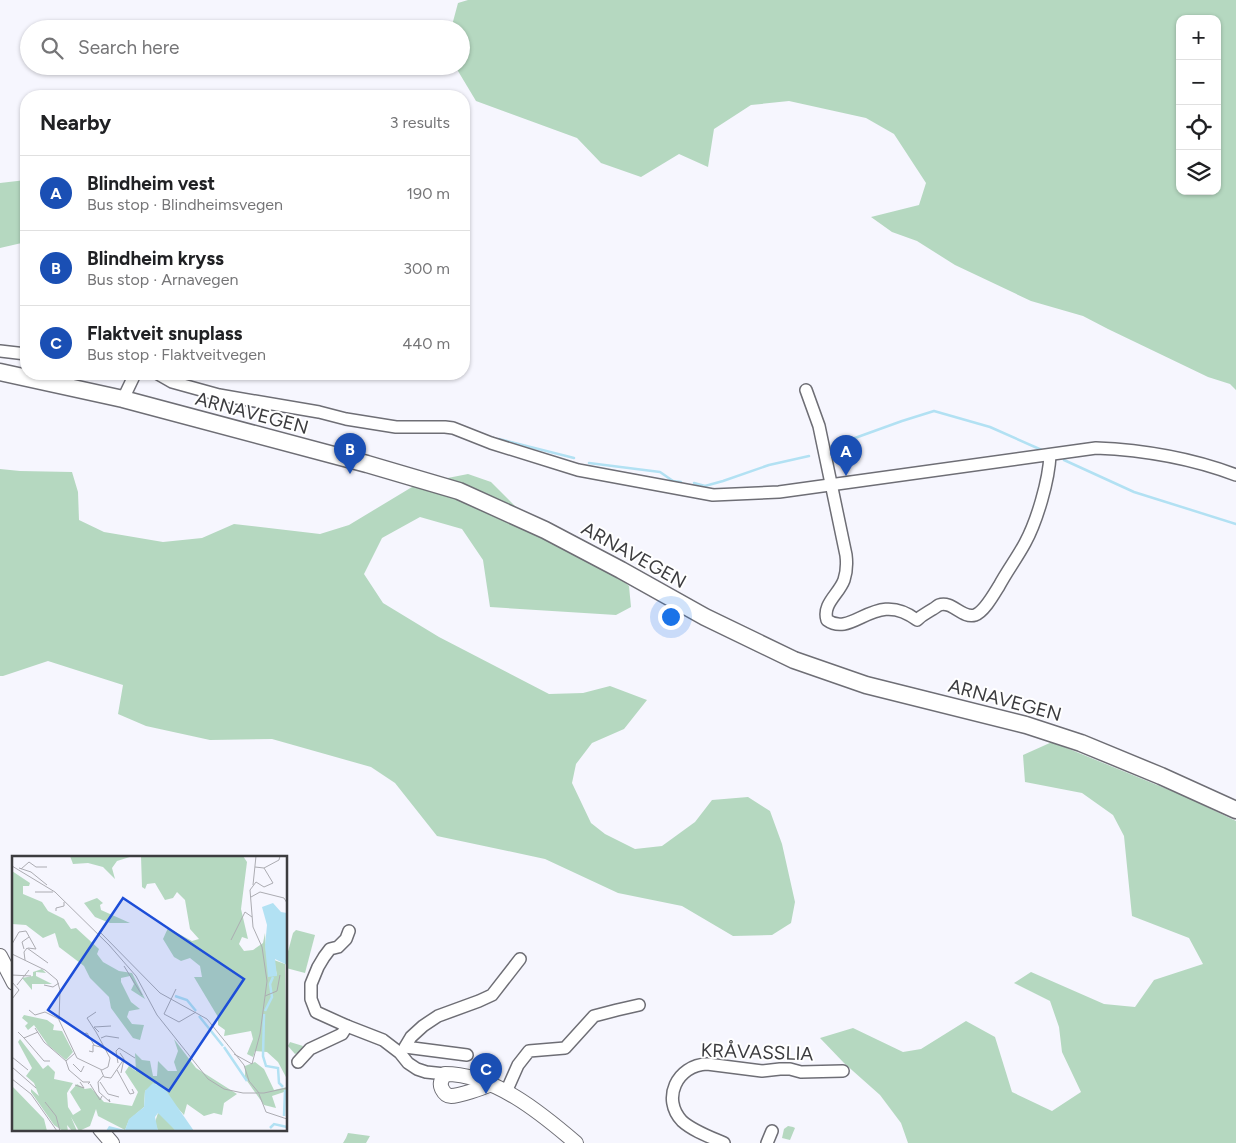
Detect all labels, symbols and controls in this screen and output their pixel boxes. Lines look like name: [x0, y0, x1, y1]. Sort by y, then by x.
map controls: [1176, 15, 1221, 195]
button: +: [1176, 15, 1221, 60]
search box: [20, 20, 470, 75]
icon: search: [38, 34, 66, 62]
text: Search here: [78, 36, 180, 59]
button: −: [1176, 60, 1221, 105]
button: locate: [1176, 105, 1221, 150]
text: Nearby: [40, 110, 111, 135]
text: 3 results: [390, 113, 450, 132]
button: layers: [1176, 150, 1221, 195]
text: Blindheim vest: [87, 172, 215, 195]
text: A: [50, 184, 62, 203]
text: 190 m: [407, 184, 450, 203]
text: Bus stop · Blindheimsvegen: [87, 195, 283, 214]
text: Blindheim kryss: [87, 247, 224, 270]
text: B: [51, 259, 61, 278]
text: 300 m: [403, 259, 450, 278]
text: Bus stop · Arnavegen: [87, 270, 238, 289]
text: Flaktveit snuplass: [87, 322, 242, 345]
text: C: [50, 334, 62, 353]
text: 440 m: [402, 334, 450, 353]
text: Bus stop · Flaktveitvegen: [87, 345, 266, 364]
street label: ARNAVEGEN: [193, 387, 311, 439]
pin: B: [334, 433, 366, 474]
pin: A: [830, 435, 862, 476]
street label: ARNAVEGEN: [578, 517, 690, 593]
your location: [658, 604, 684, 630]
street label: ARNAVEGEN: [946, 674, 1064, 726]
inset map: [12, 856, 288, 1130]
street label: KRÅVASSLIA: [700, 1039, 814, 1065]
pin: C: [470, 1053, 502, 1094]

